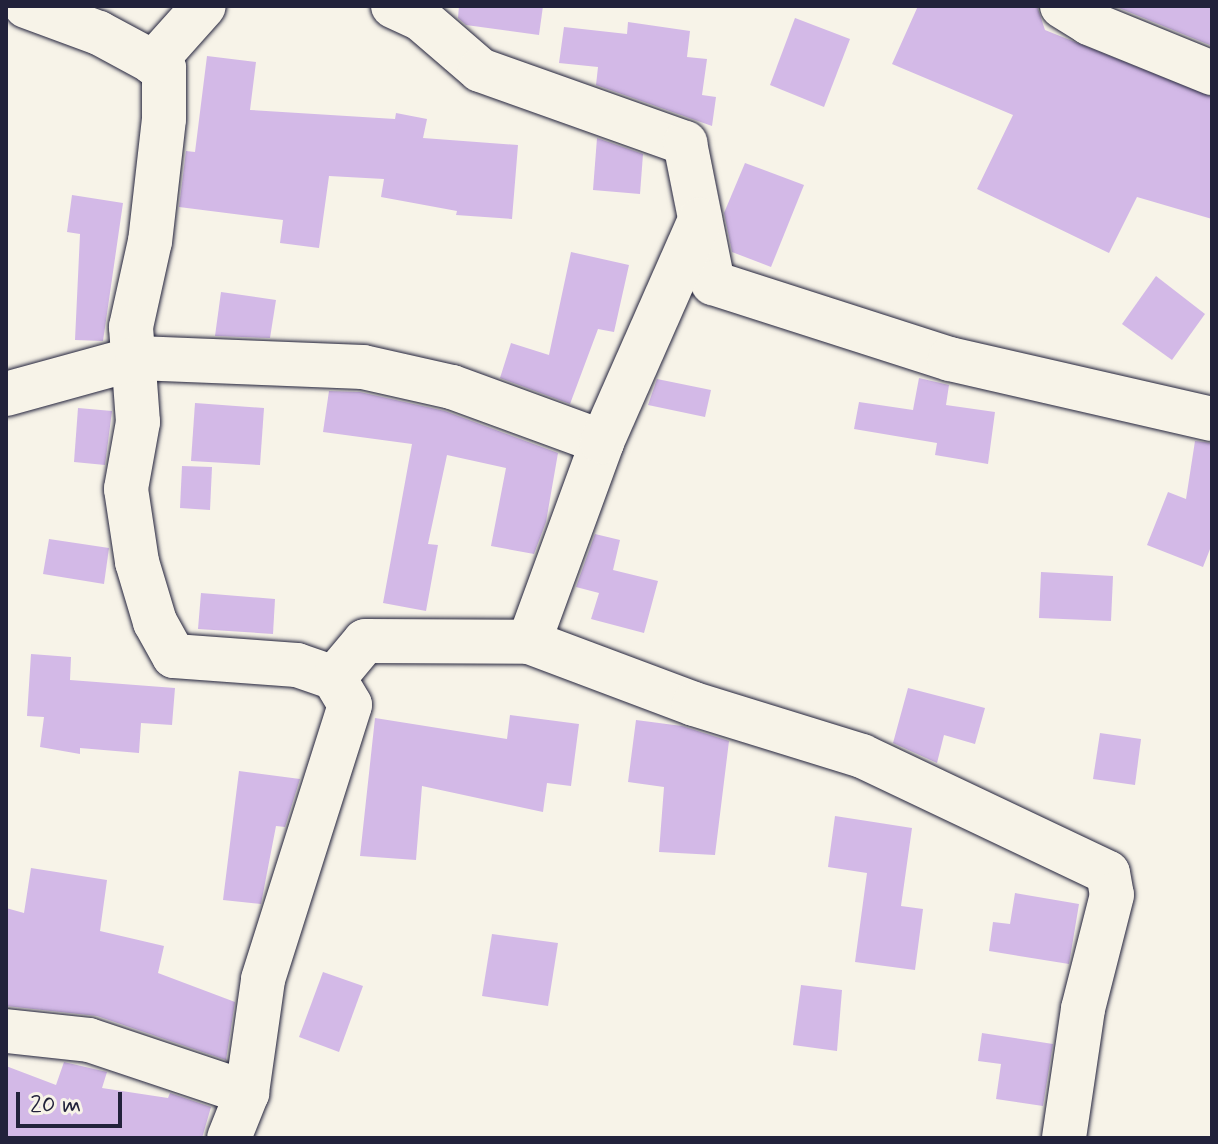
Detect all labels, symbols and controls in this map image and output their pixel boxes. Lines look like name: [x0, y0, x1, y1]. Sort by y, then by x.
scale bar: [20, 1076, 126, 1126]
text: 20 m: [30, 1090, 81, 1121]

